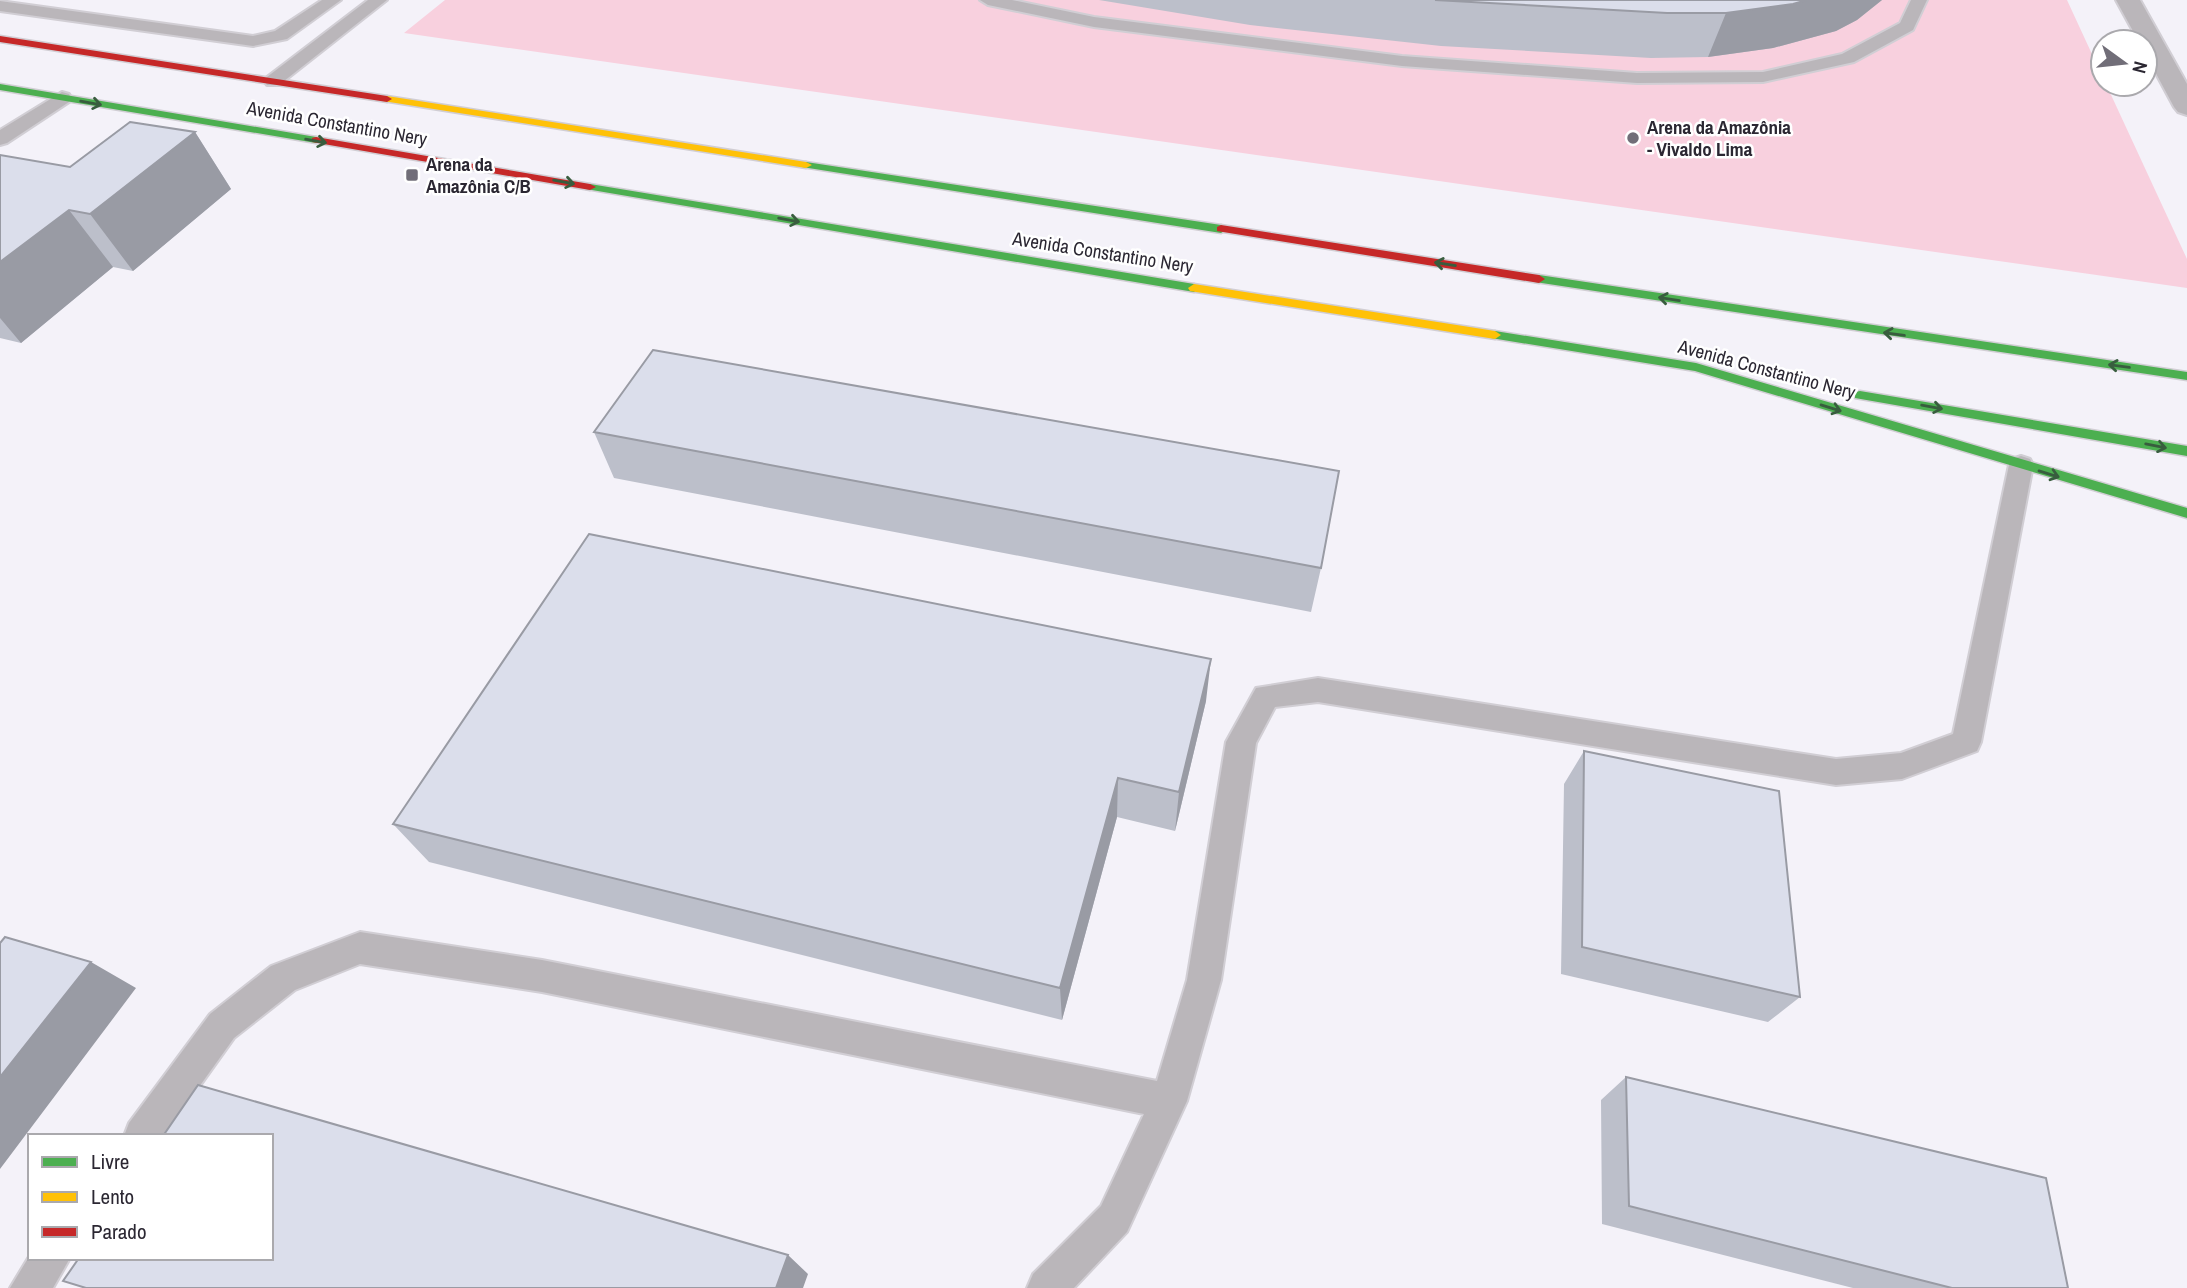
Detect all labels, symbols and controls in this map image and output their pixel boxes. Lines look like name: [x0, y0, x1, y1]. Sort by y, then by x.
north arrow: [2089, 28, 2159, 98]
text: N: [2126, 59, 2154, 76]
street label: Avenida Constantino Nery: [244, 94, 429, 152]
one-way arrow: [80, 97, 102, 110]
place label: Arena da Amazônia - Vivaldo Lima: [1647, 114, 1791, 162]
marker: Arena da Amazônia - Vivaldo Lima: [1625, 130, 1641, 146]
one-way arrow: [304, 134, 327, 148]
place label: Arena da Amazônia C/B: [426, 151, 531, 199]
marker: Arena da Amazônia C/B: [404, 167, 420, 183]
one-way arrow: [552, 176, 575, 189]
one-way arrow: [777, 214, 799, 227]
street label: Avenida Constantino Nery: [1010, 225, 1195, 279]
one-way arrow: [1434, 257, 1456, 270]
one-way arrow: [1658, 292, 1681, 305]
one-way arrow: [1883, 327, 1906, 340]
street label: Avenida Constantino Nery: [1675, 333, 1859, 405]
one-way arrow: [2109, 359, 2131, 372]
one-way arrow: [1920, 401, 1943, 414]
one-way arrow: [1820, 403, 1842, 416]
one-way arrow: [2144, 439, 2167, 453]
one-way arrow: [2038, 468, 2060, 481]
legend: [28, 1134, 273, 1260]
text: Livre: [91, 1147, 129, 1176]
text: Lento: [91, 1182, 134, 1211]
text: Parado: [91, 1217, 147, 1246]

